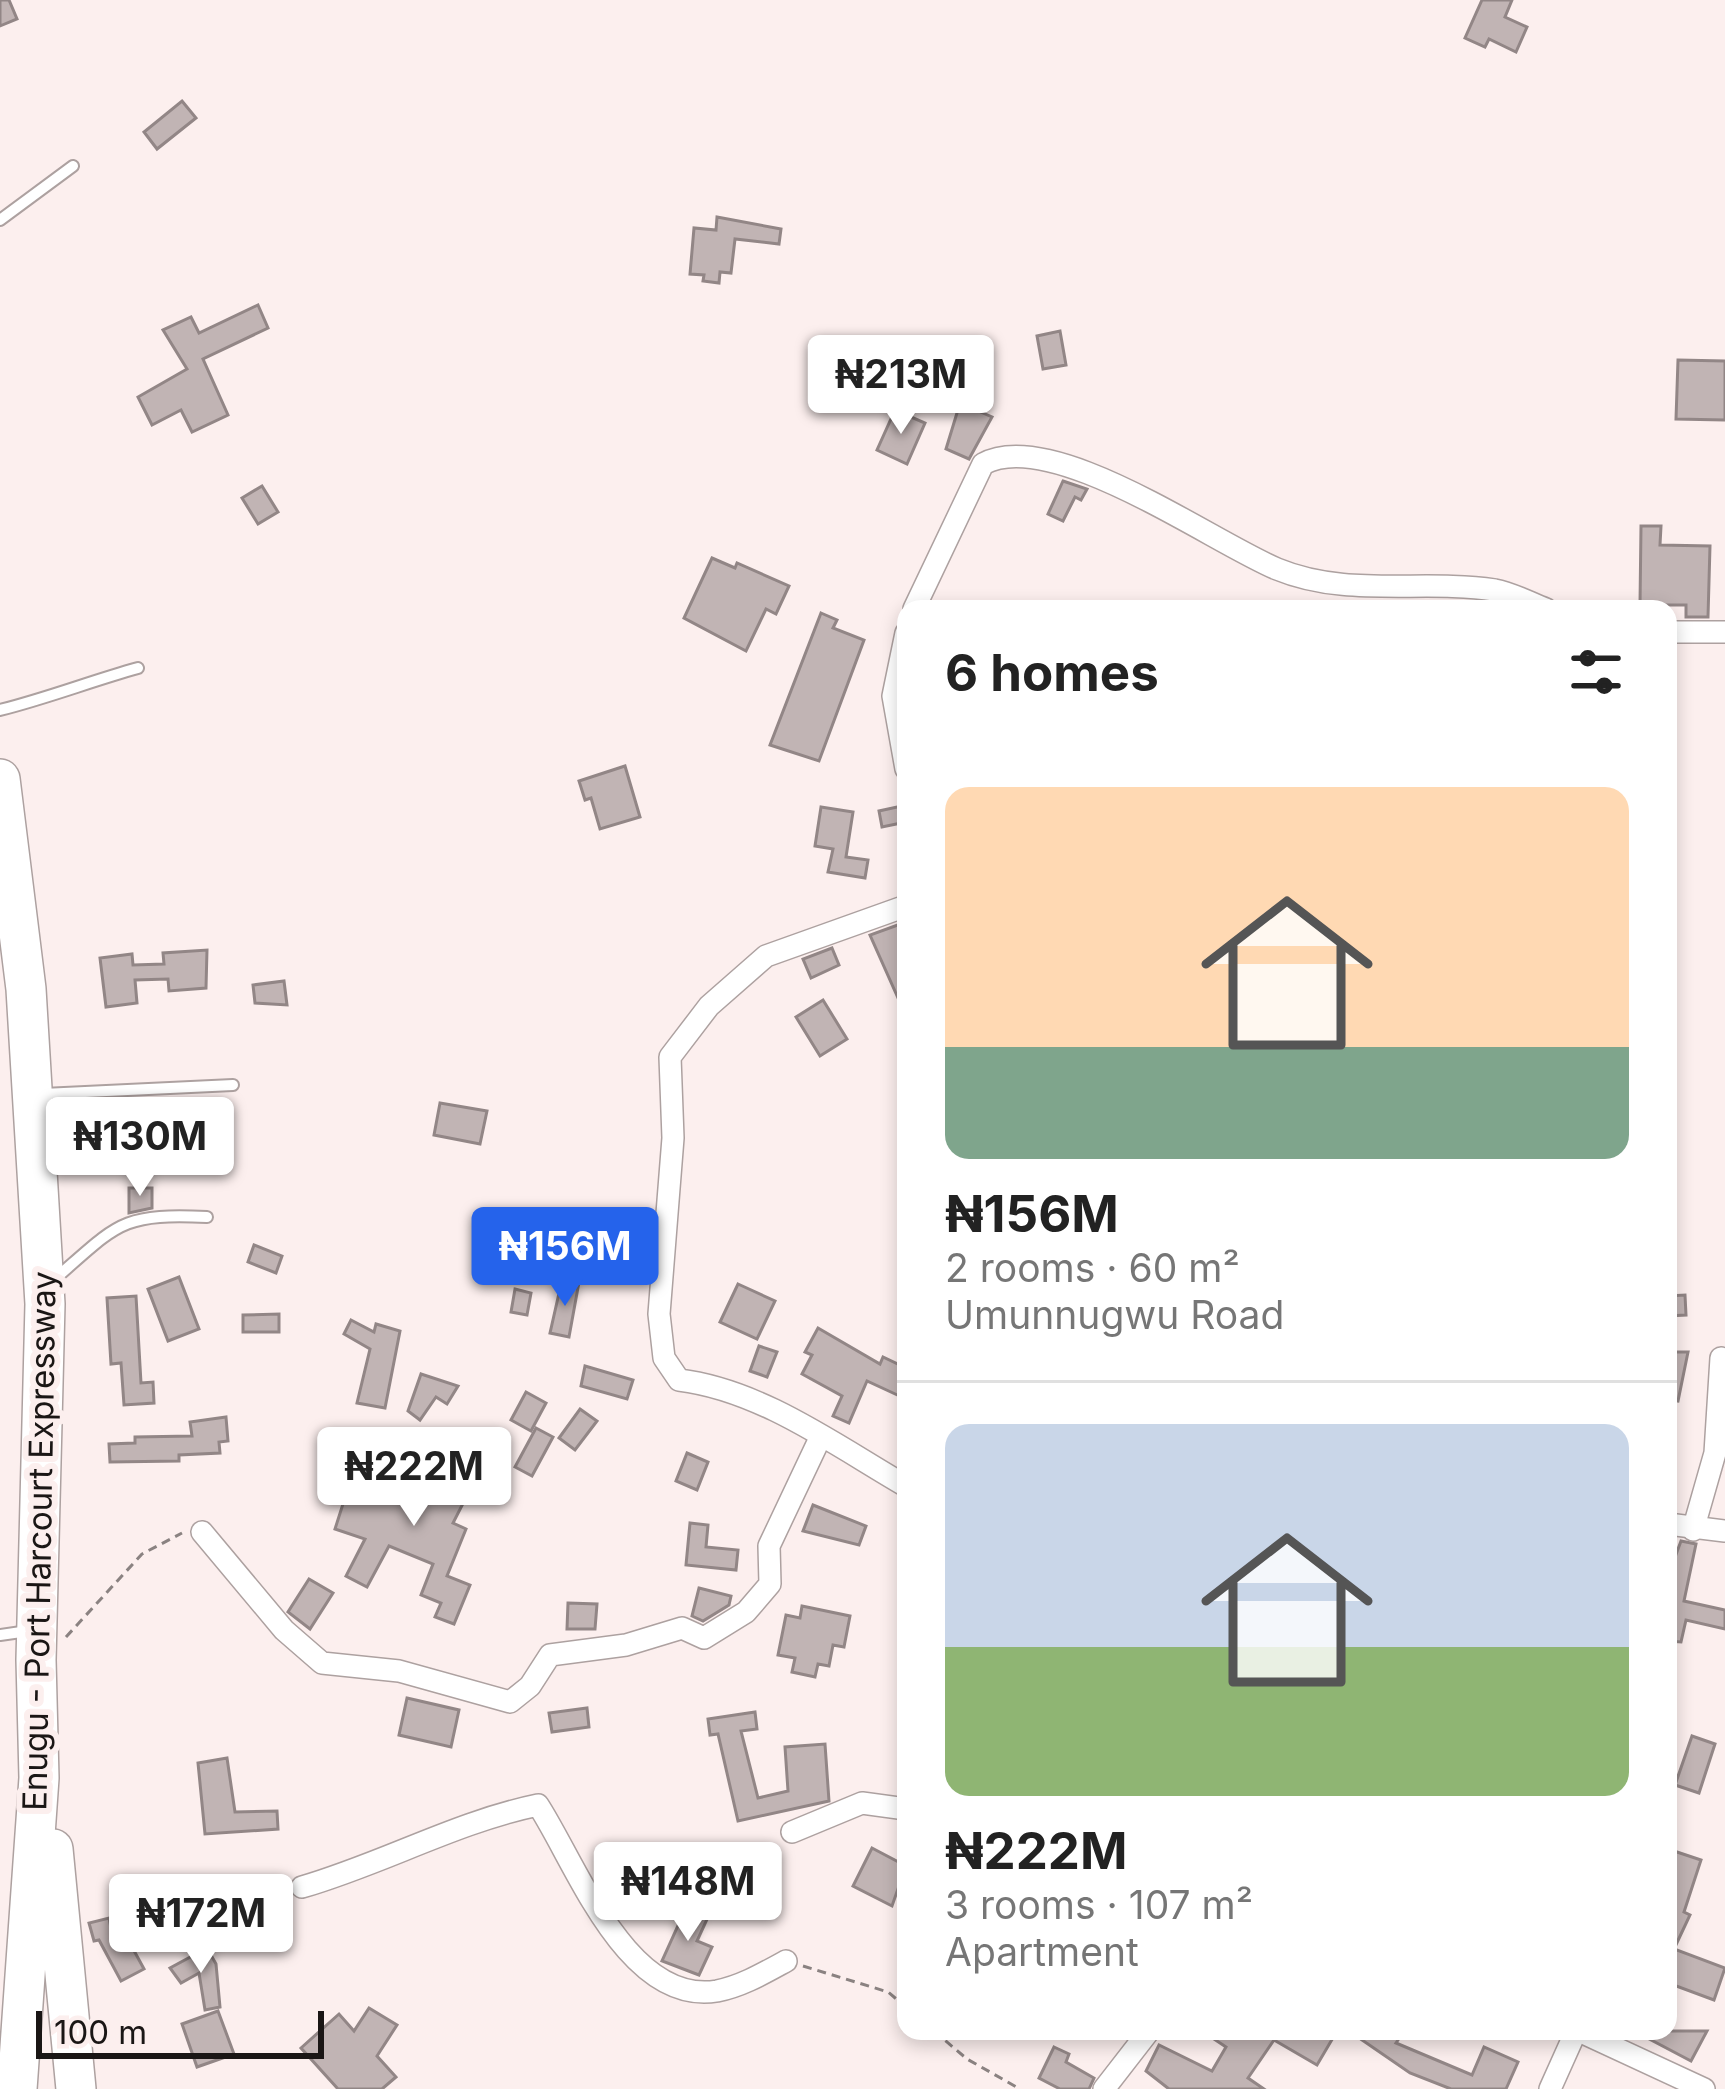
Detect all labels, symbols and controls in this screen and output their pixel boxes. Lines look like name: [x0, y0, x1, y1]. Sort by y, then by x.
pin: ₦213M: [817, 335, 985, 437]
text: ₦213M: [835, 350, 967, 397]
icon: filters: [1563, 639, 1629, 705]
text: 6 homes: [945, 642, 1159, 703]
icon: home: [1179, 865, 1395, 1081]
pin: ₦130M: [56, 1097, 224, 1199]
text: ₦130M: [73, 1112, 207, 1159]
text: ₦156M: [945, 1183, 1119, 1244]
pin: ₦156M: [481, 1207, 649, 1309]
text: ₦156M: [499, 1222, 631, 1269]
text: 2 rooms · 60 m²: [945, 1244, 1240, 1291]
street label: Enugu - Port Harcourt Expressway: [14, 1271, 64, 1811]
text: Umunnugwu Road: [945, 1291, 1284, 1338]
pin: ₦222M: [330, 1427, 498, 1529]
text: ₦222M: [344, 1442, 484, 1489]
icon: home: [1179, 1502, 1395, 1718]
text: ₦222M: [945, 1820, 1128, 1881]
pin: ₦148M: [604, 1842, 772, 1944]
text: ₦148M: [621, 1857, 755, 1904]
pin: ₦172M: [117, 1874, 285, 1976]
text: 3 rooms · 107 m²: [945, 1881, 1253, 1928]
text: ₦172M: [136, 1889, 266, 1936]
text: Apartment: [945, 1928, 1139, 1975]
scale bar: [36, 2005, 324, 2058]
text: 100 m: [54, 2012, 147, 2052]

